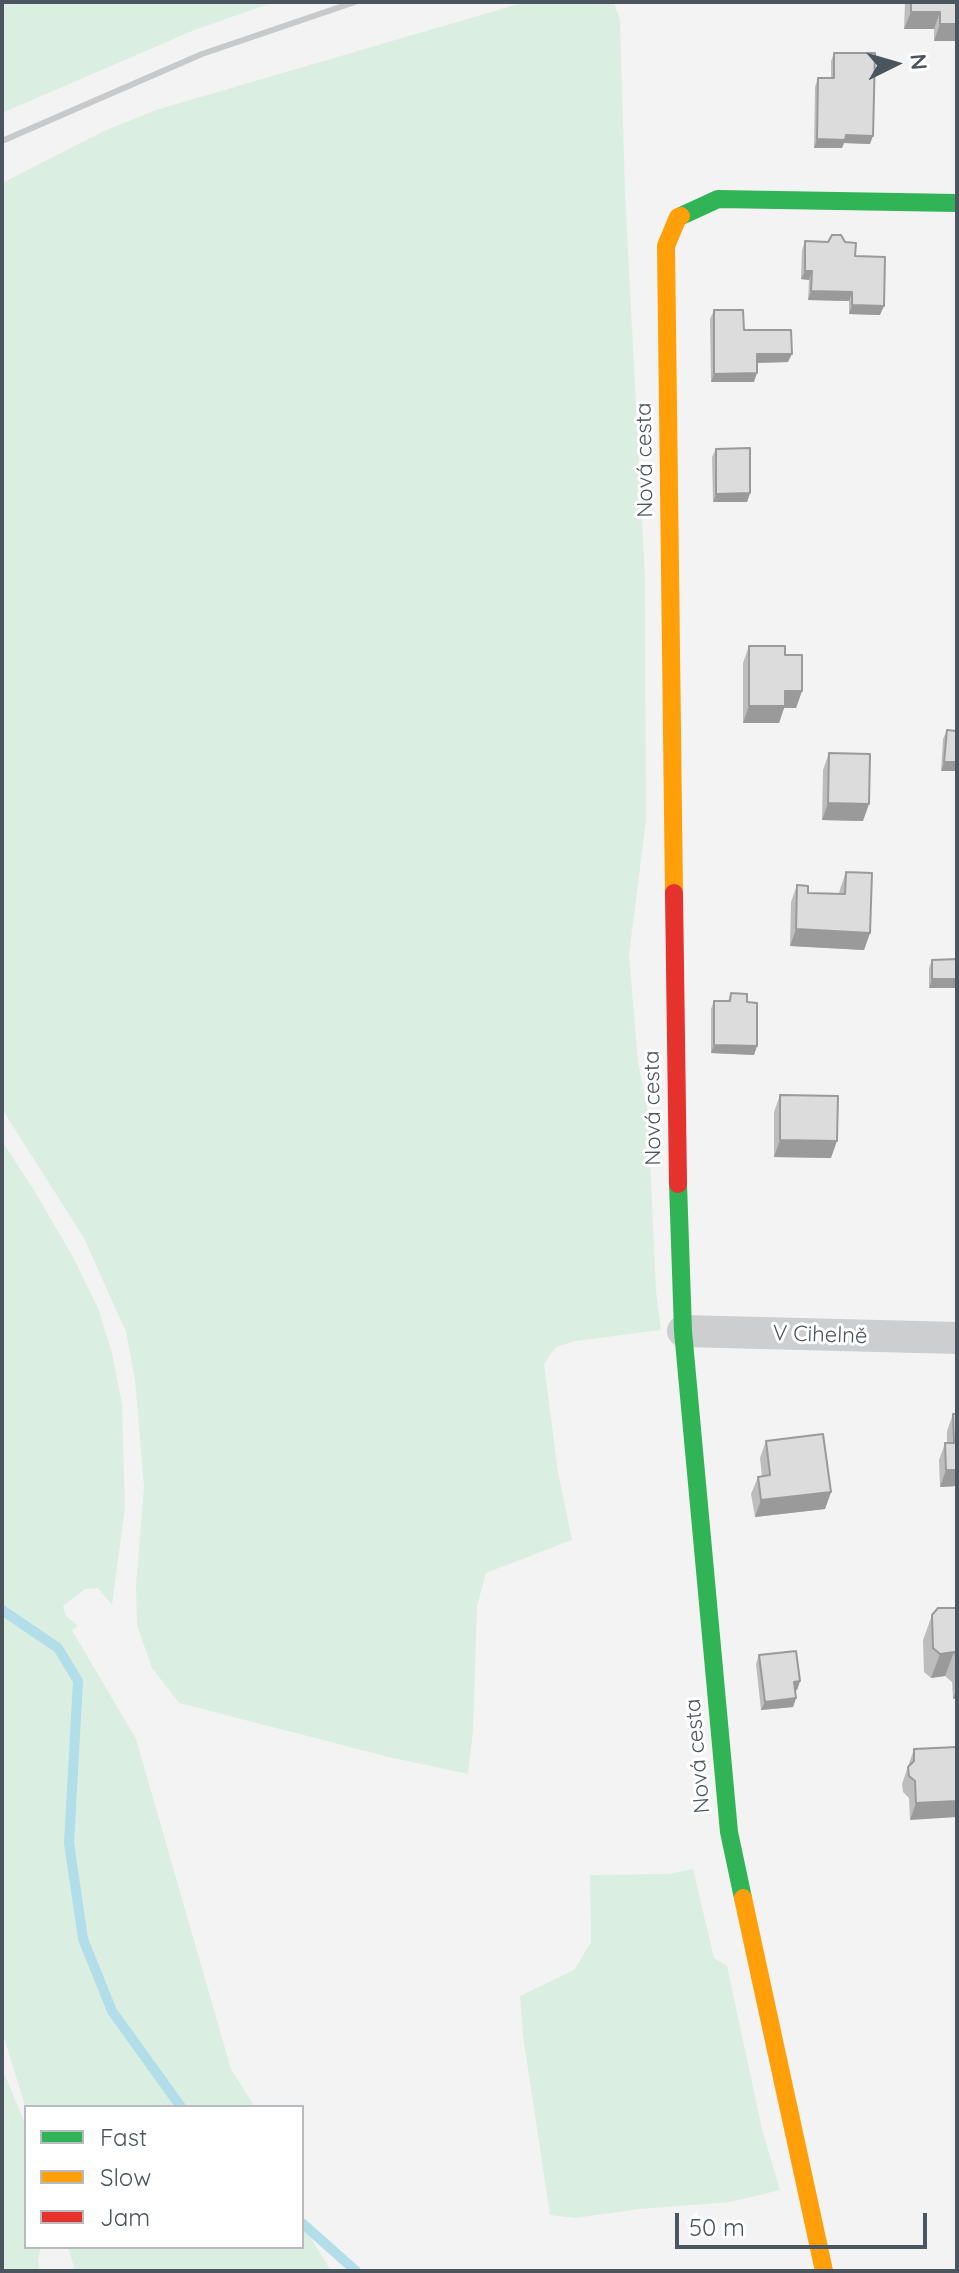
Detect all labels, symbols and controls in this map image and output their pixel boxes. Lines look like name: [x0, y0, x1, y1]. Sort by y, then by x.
north arrow: [855, 24, 935, 104]
text: N: [904, 53, 934, 71]
street label: Nová cesta: [631, 402, 659, 518]
street label: Nová cesta: [639, 1050, 667, 1166]
street label: V Cihelně: [772, 1320, 868, 1350]
street label: Nová cesta: [680, 1698, 716, 1814]
legend: [24, 2105, 304, 2249]
text: Fast: [100, 2122, 147, 2152]
text: Slow: [100, 2162, 151, 2192]
scale bar: [679, 2197, 931, 2247]
text: Jam: [100, 2202, 150, 2232]
text: 50 m: [689, 2212, 745, 2242]

